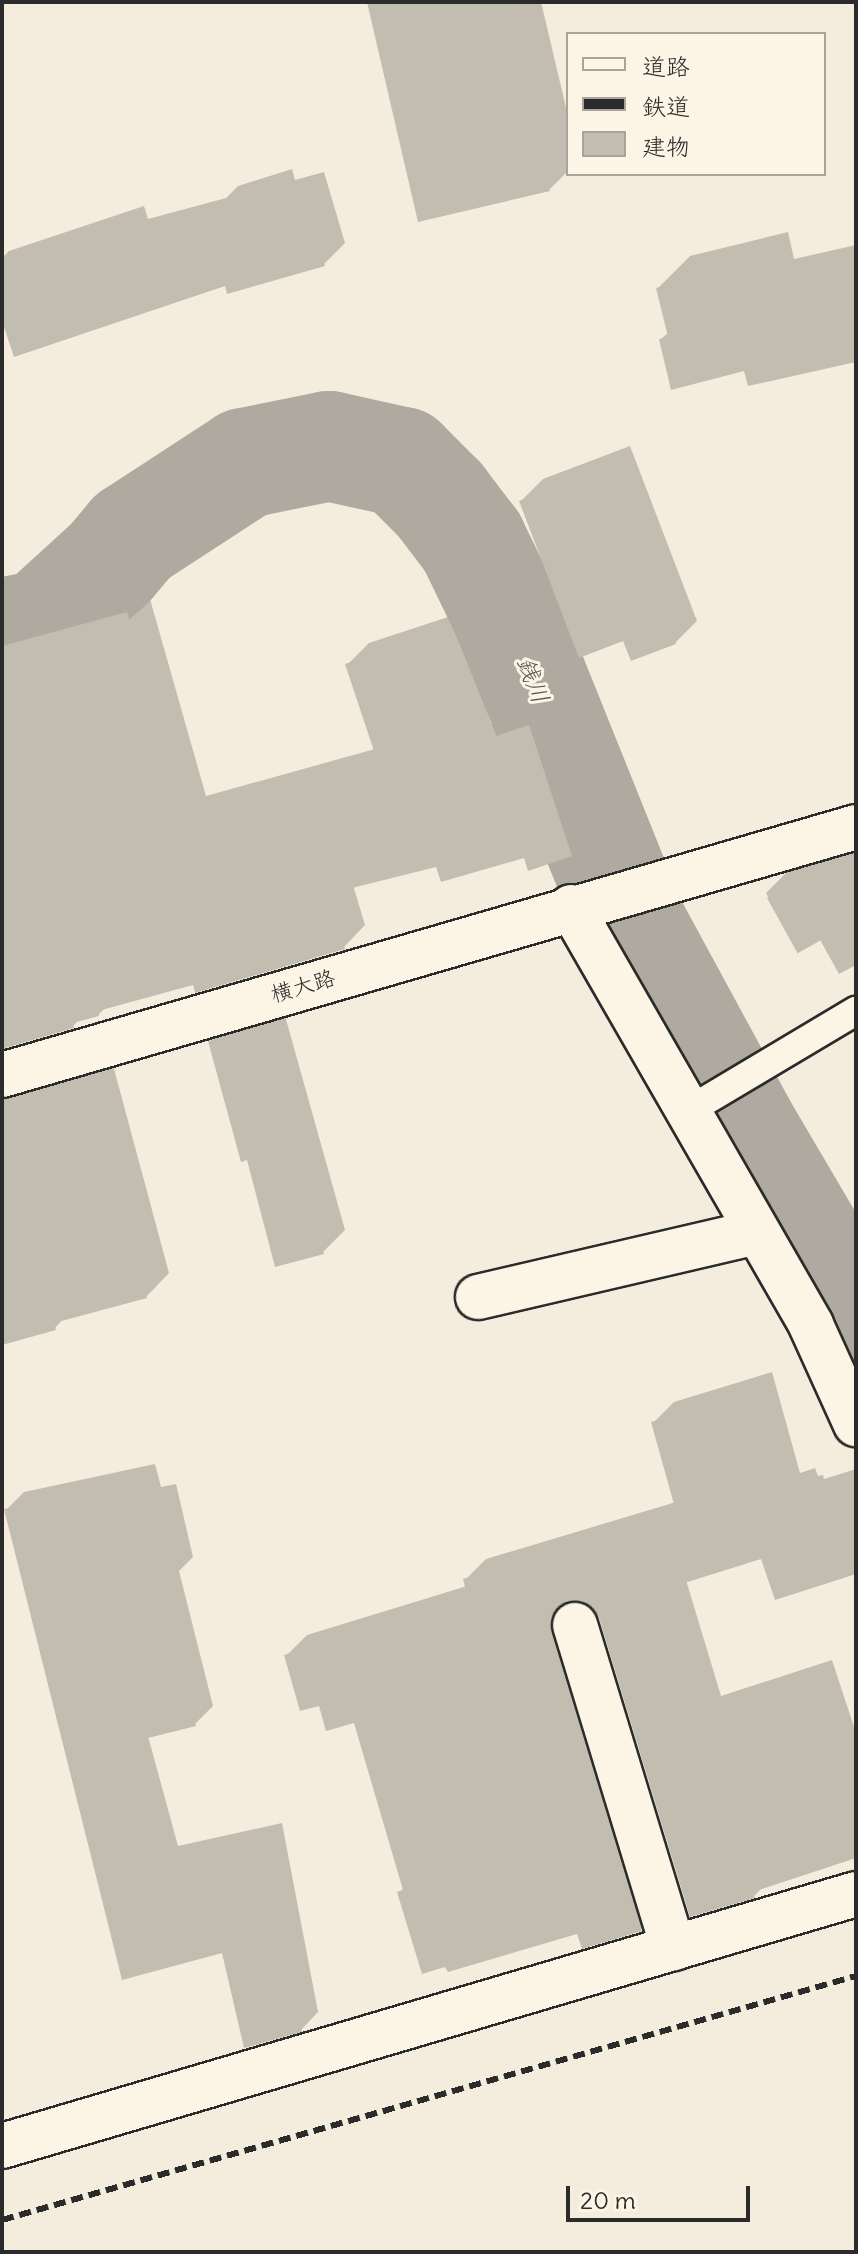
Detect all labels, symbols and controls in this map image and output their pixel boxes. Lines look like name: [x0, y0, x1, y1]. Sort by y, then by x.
legend: [566, 32, 826, 176]
text: 道路: [642, 51, 690, 81]
text: 鉄道: [642, 91, 690, 121]
text: 建物: [642, 131, 690, 161]
water label: 銭川: [511, 652, 555, 708]
street label: 横大路: [268, 964, 338, 1008]
scale bar: [570, 2170, 754, 2220]
text: 20 m: [580, 2185, 636, 2215]

